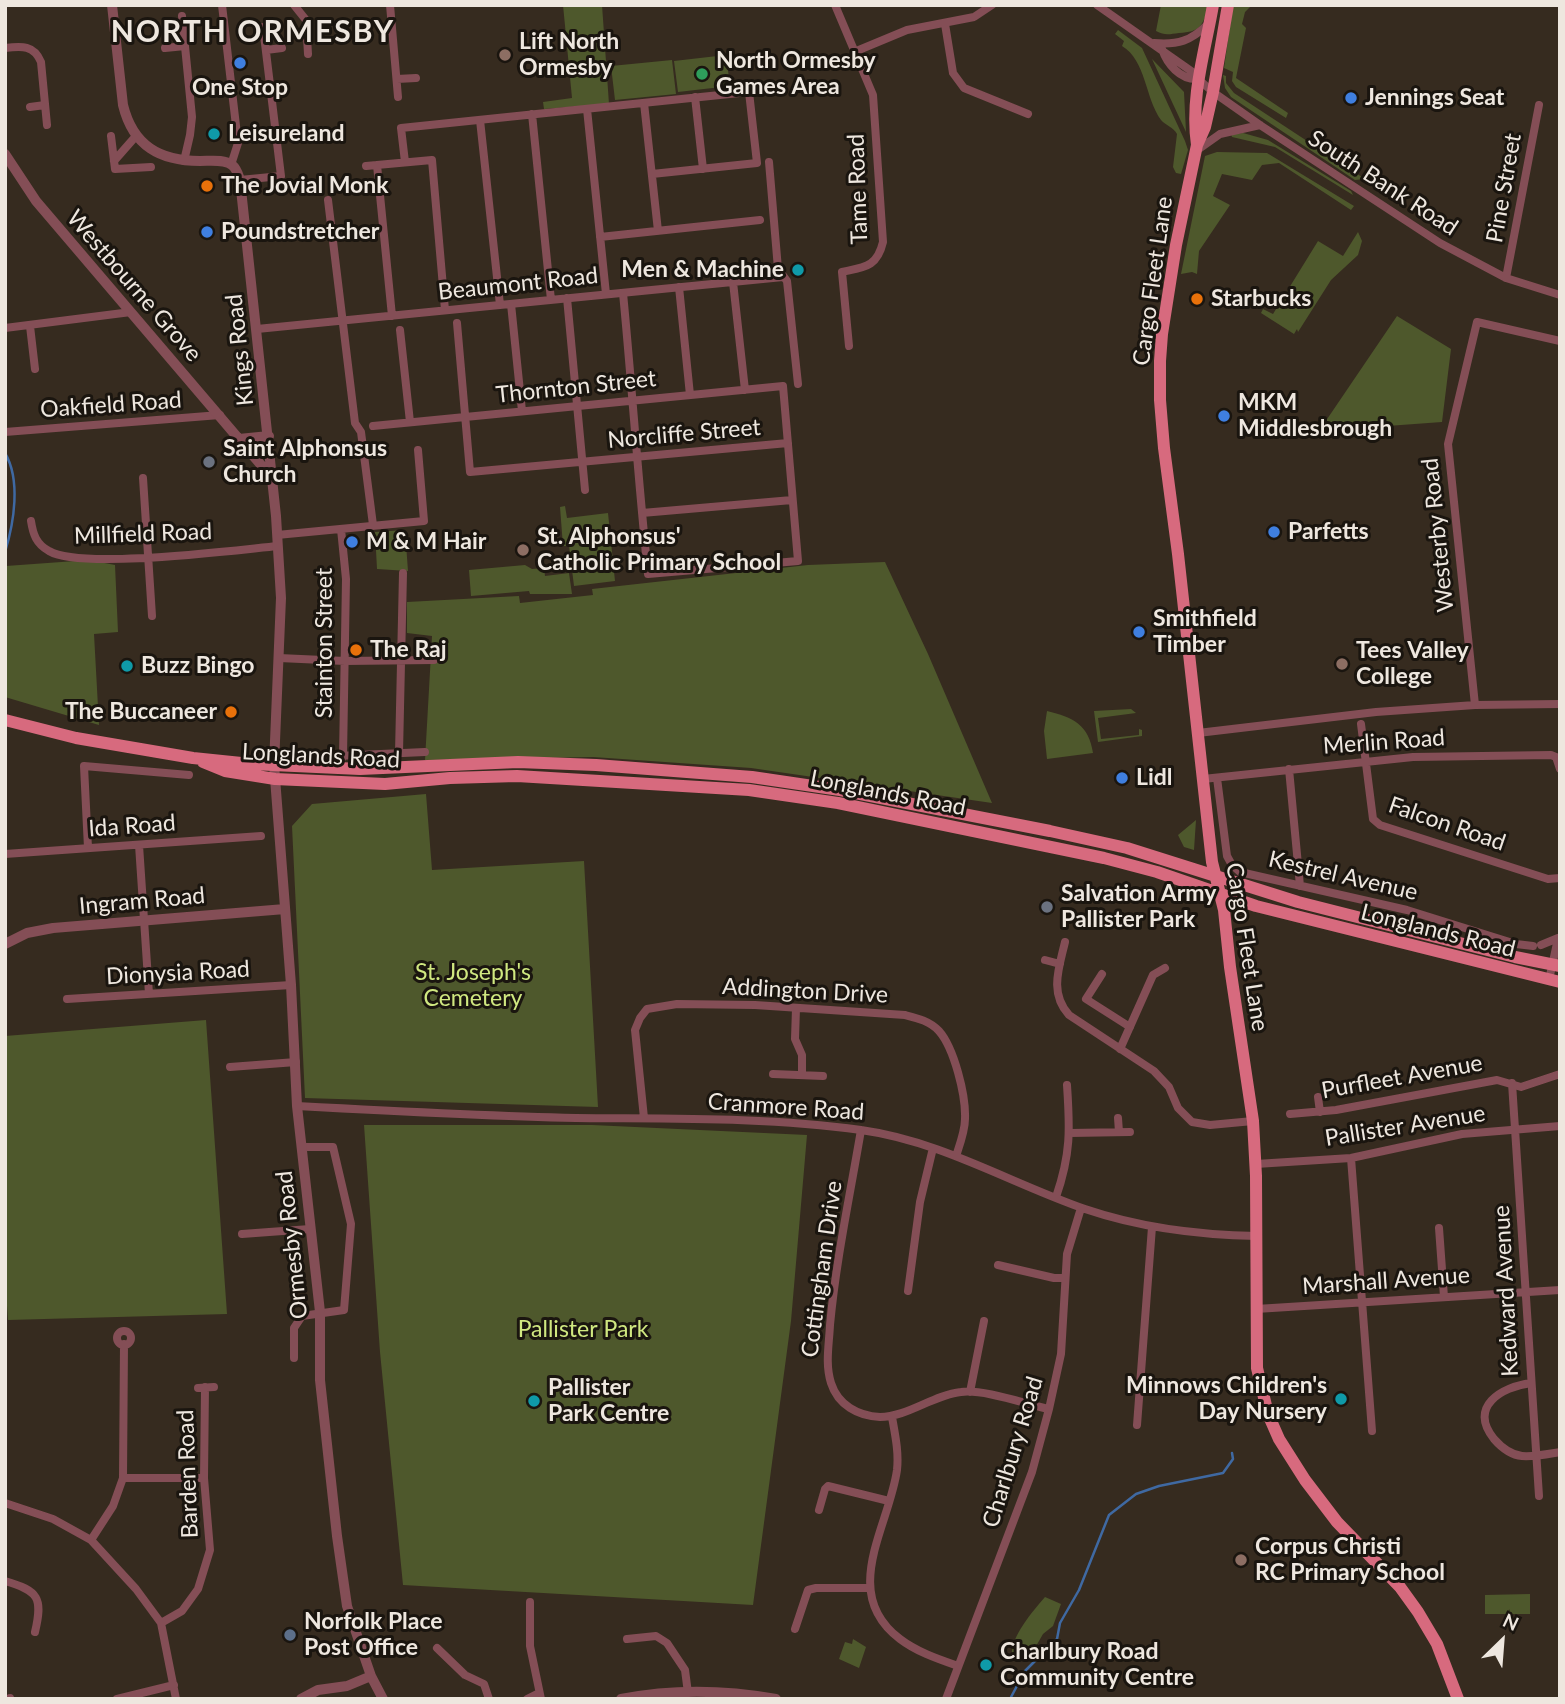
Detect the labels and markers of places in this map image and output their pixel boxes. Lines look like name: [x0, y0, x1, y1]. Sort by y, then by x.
place label: Lift North Ormesby: [519, 28, 619, 82]
marker: Lift North Ormesby: [497, 47, 513, 63]
place label: North Ormesby Games Area: [716, 47, 876, 101]
marker: One Stop: [232, 55, 248, 71]
marker: North Ormesby Games Area: [694, 66, 710, 82]
place label: One Stop: [192, 74, 288, 102]
place label: Jennings Seat: [1365, 84, 1504, 112]
marker: Jennings Seat: [1343, 90, 1359, 106]
place label: Leisureland: [228, 120, 344, 148]
marker: Leisureland: [206, 126, 222, 142]
place label: The Jovial Monk: [221, 172, 389, 200]
marker: The Jovial Monk: [199, 178, 215, 194]
place label: Poundstretcher: [221, 218, 379, 246]
marker: Poundstretcher: [199, 224, 215, 240]
place label: Men & Machine: [621, 256, 784, 284]
marker: Men & Machine: [790, 262, 806, 278]
place label: Starbucks: [1211, 285, 1311, 313]
marker: Starbucks: [1189, 291, 1205, 307]
place label: MKM Middlesbrough: [1238, 389, 1392, 443]
marker: MKM Middlesbrough: [1216, 408, 1232, 424]
place label: Saint Alphonsus Church: [223, 435, 387, 489]
marker: Saint Alphonsus Church: [201, 454, 217, 470]
place label: Parfetts: [1288, 518, 1369, 546]
place label: St. Alphonsus' Catholic Primary School: [537, 523, 781, 577]
marker: Parfetts: [1266, 524, 1282, 540]
place label: M & M Hair: [366, 528, 486, 556]
marker: M & M Hair: [344, 534, 360, 550]
marker: St. Alphonsus' Catholic Primary School: [515, 542, 531, 558]
place label: Smithfield Timber: [1153, 605, 1257, 659]
marker: Smithfield Timber: [1131, 624, 1147, 640]
place label: The Raj: [370, 636, 447, 664]
place label: Tees Valley College: [1356, 637, 1469, 691]
marker: The Raj: [348, 642, 364, 658]
place label: Buzz Bingo: [141, 652, 255, 680]
marker: Tees Valley College: [1334, 656, 1350, 672]
marker: Buzz Bingo: [119, 658, 135, 674]
place label: The Buccaneer: [65, 698, 217, 726]
marker: The Buccaneer: [223, 704, 239, 720]
place label: Lidl: [1136, 764, 1173, 792]
marker: Lidl: [1114, 770, 1130, 786]
place label: Salvation Army Pallister Park: [1061, 880, 1216, 934]
marker: Salvation Army Pallister Park: [1039, 899, 1055, 915]
place label: Minnows Children's Day Nursery: [1126, 1372, 1327, 1426]
place label: Pallister Park Centre: [548, 1374, 669, 1428]
marker: Minnows Children's Day Nursery: [1333, 1391, 1349, 1407]
marker: Pallister Park Centre: [526, 1393, 542, 1409]
place label: Corpus Christi RC Primary School: [1255, 1533, 1445, 1587]
marker: Corpus Christi RC Primary School: [1233, 1552, 1249, 1568]
place label: Norfolk Place Post Office: [304, 1608, 443, 1662]
marker: Norfolk Place Post Office: [282, 1627, 298, 1643]
place label: Charlbury Road Community Centre: [1000, 1638, 1194, 1692]
marker: Charlbury Road Community Centre: [978, 1657, 994, 1673]

